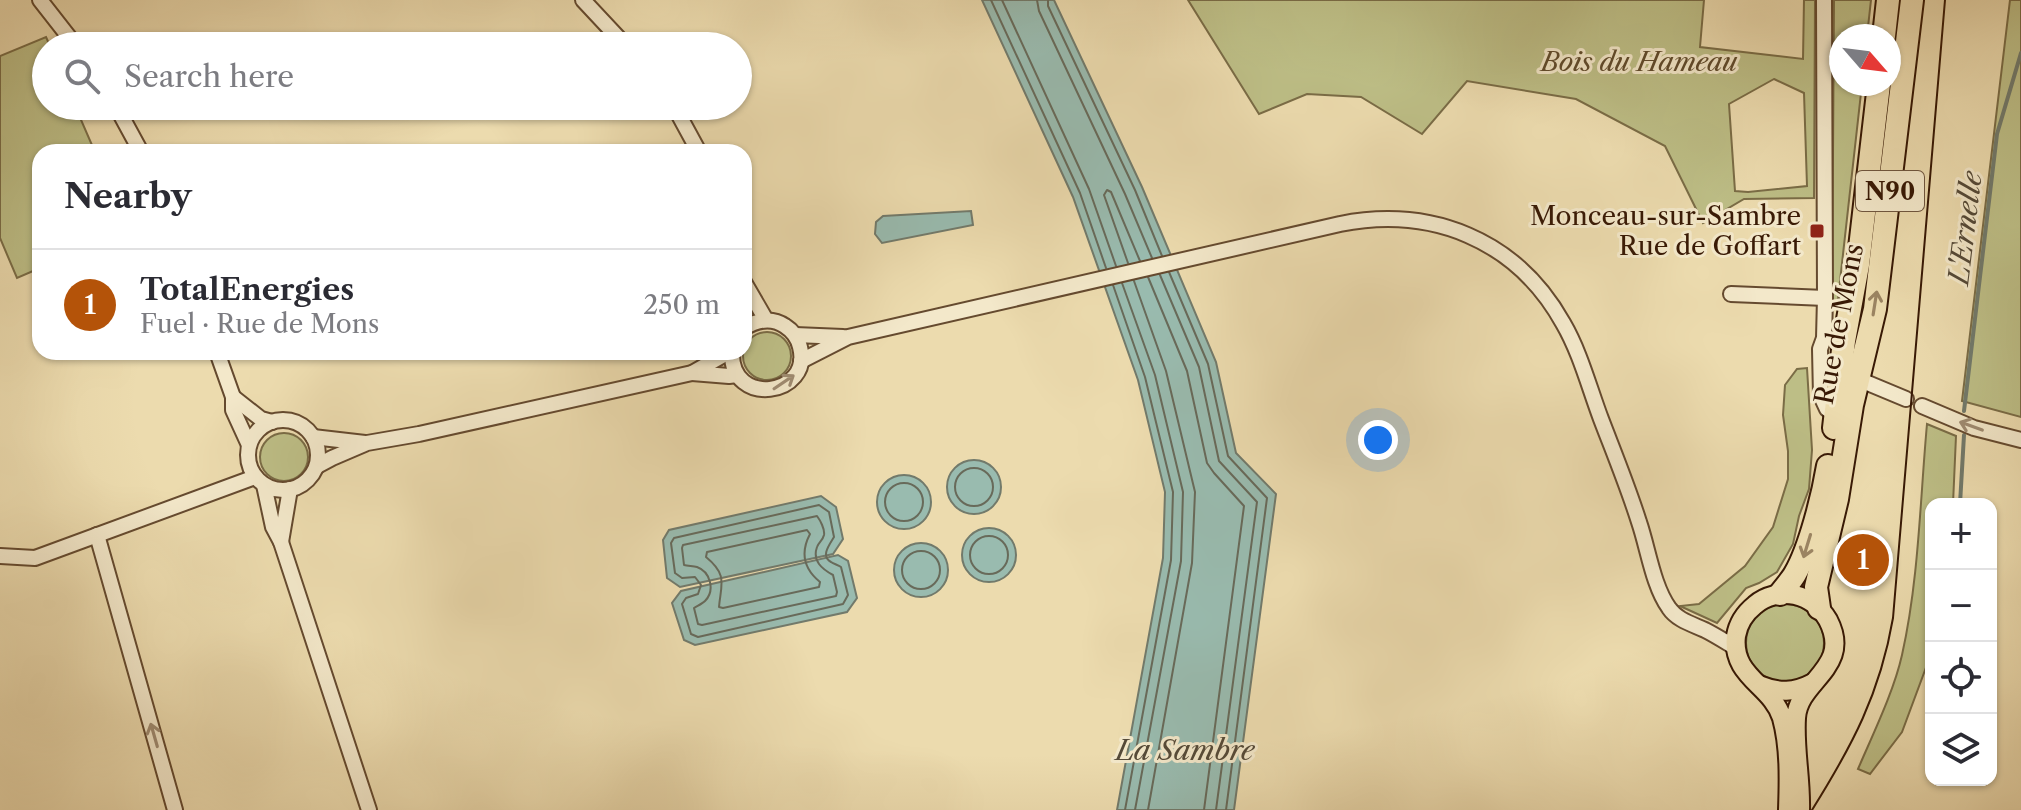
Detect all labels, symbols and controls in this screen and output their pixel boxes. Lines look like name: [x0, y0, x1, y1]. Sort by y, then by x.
north arrow: [1829, 24, 1901, 96]
search box: [32, 32, 752, 120]
park label: Bois du Hameau: [1539, 46, 1738, 78]
icon: search: [60, 54, 104, 98]
text: Search here: [124, 58, 294, 95]
water label: L'Ernelle: [1941, 168, 1989, 289]
road number: N90: [1856, 171, 1924, 211]
text: Nearby: [64, 175, 192, 217]
place label: Monceau-sur-Sambre Rue de Goffart: [1530, 200, 1802, 262]
marker: Monceau-sur-Sambre Rue de Goffart: [1808, 222, 1826, 240]
street label: Rue de Mons: [1808, 241, 1870, 407]
text: TotalEnergies: [140, 271, 354, 308]
text: 1: [84, 289, 96, 321]
text: 250 m: [643, 289, 720, 321]
one-way arrow: [1869, 291, 1884, 317]
text: Fuel · Rue de Mons: [140, 308, 379, 340]
one-way arrow: [772, 373, 794, 390]
one-way arrow: [1959, 417, 1984, 432]
your location: [1358, 420, 1398, 460]
map controls: [1925, 498, 1997, 786]
button: +: [1925, 498, 1997, 570]
pin: 1: [1837, 530, 1889, 590]
one-way arrow: [1798, 533, 1813, 558]
button: −: [1925, 570, 1997, 642]
button: locate: [1925, 642, 1997, 714]
button: layers: [1925, 714, 1997, 786]
one-way arrow: [146, 723, 160, 748]
water label: La Sambre: [1113, 733, 1256, 767]

